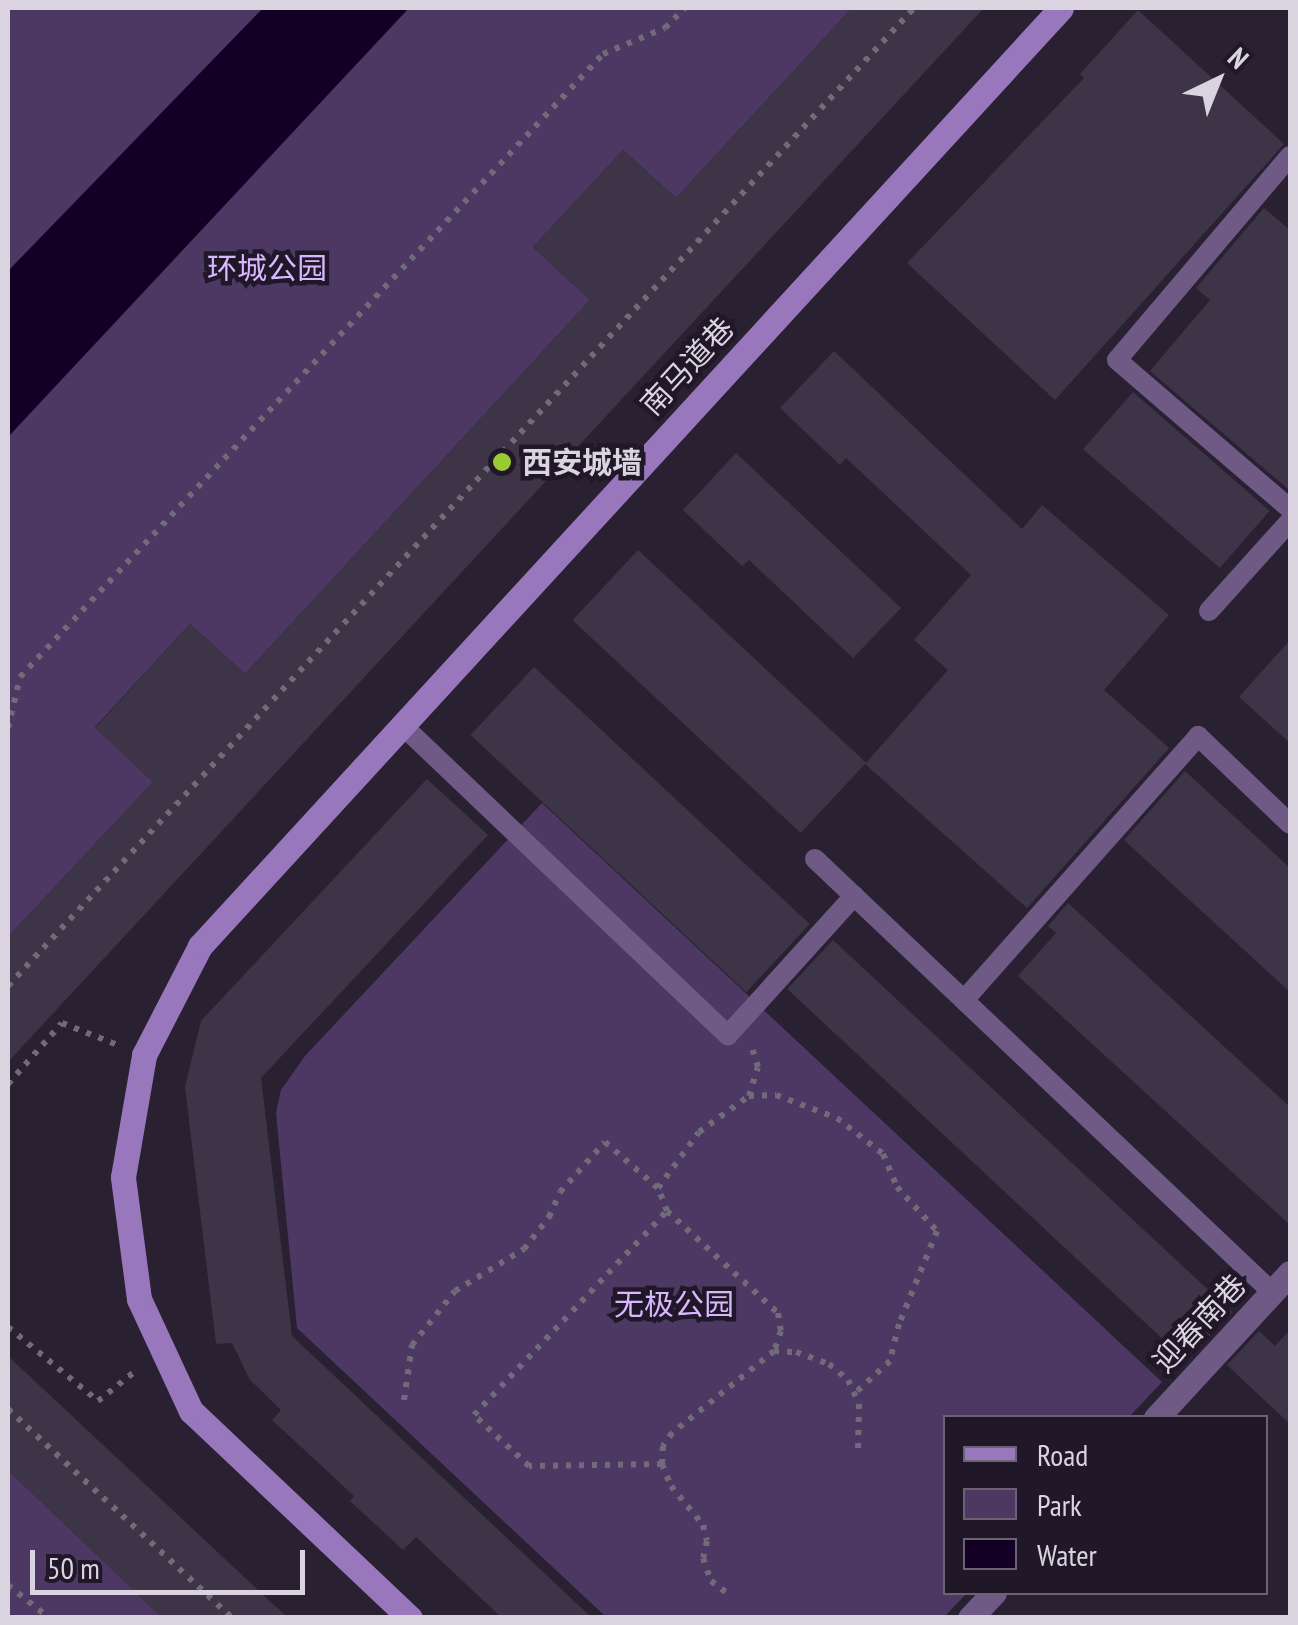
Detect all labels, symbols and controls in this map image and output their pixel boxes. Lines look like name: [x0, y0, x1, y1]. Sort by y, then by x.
north arrow: [1168, 30, 1268, 130]
text: N: [1221, 39, 1257, 76]
park label: 环城公园: [207, 250, 327, 286]
street label: 南马道巷: [633, 310, 741, 422]
place label: 西安城墙: [522, 444, 642, 480]
marker: 西安城墙: [491, 451, 513, 473]
street label: 迎春南巷: [1145, 1267, 1253, 1379]
park label: 无极公园: [614, 1286, 734, 1322]
legend: [943, 1415, 1268, 1595]
text: Road: [1037, 1435, 1088, 1474]
text: Park: [1037, 1485, 1082, 1524]
scale bar: [35, 1530, 310, 1592]
text: Water: [1037, 1535, 1097, 1574]
text: 50 m: [47, 1548, 100, 1587]

